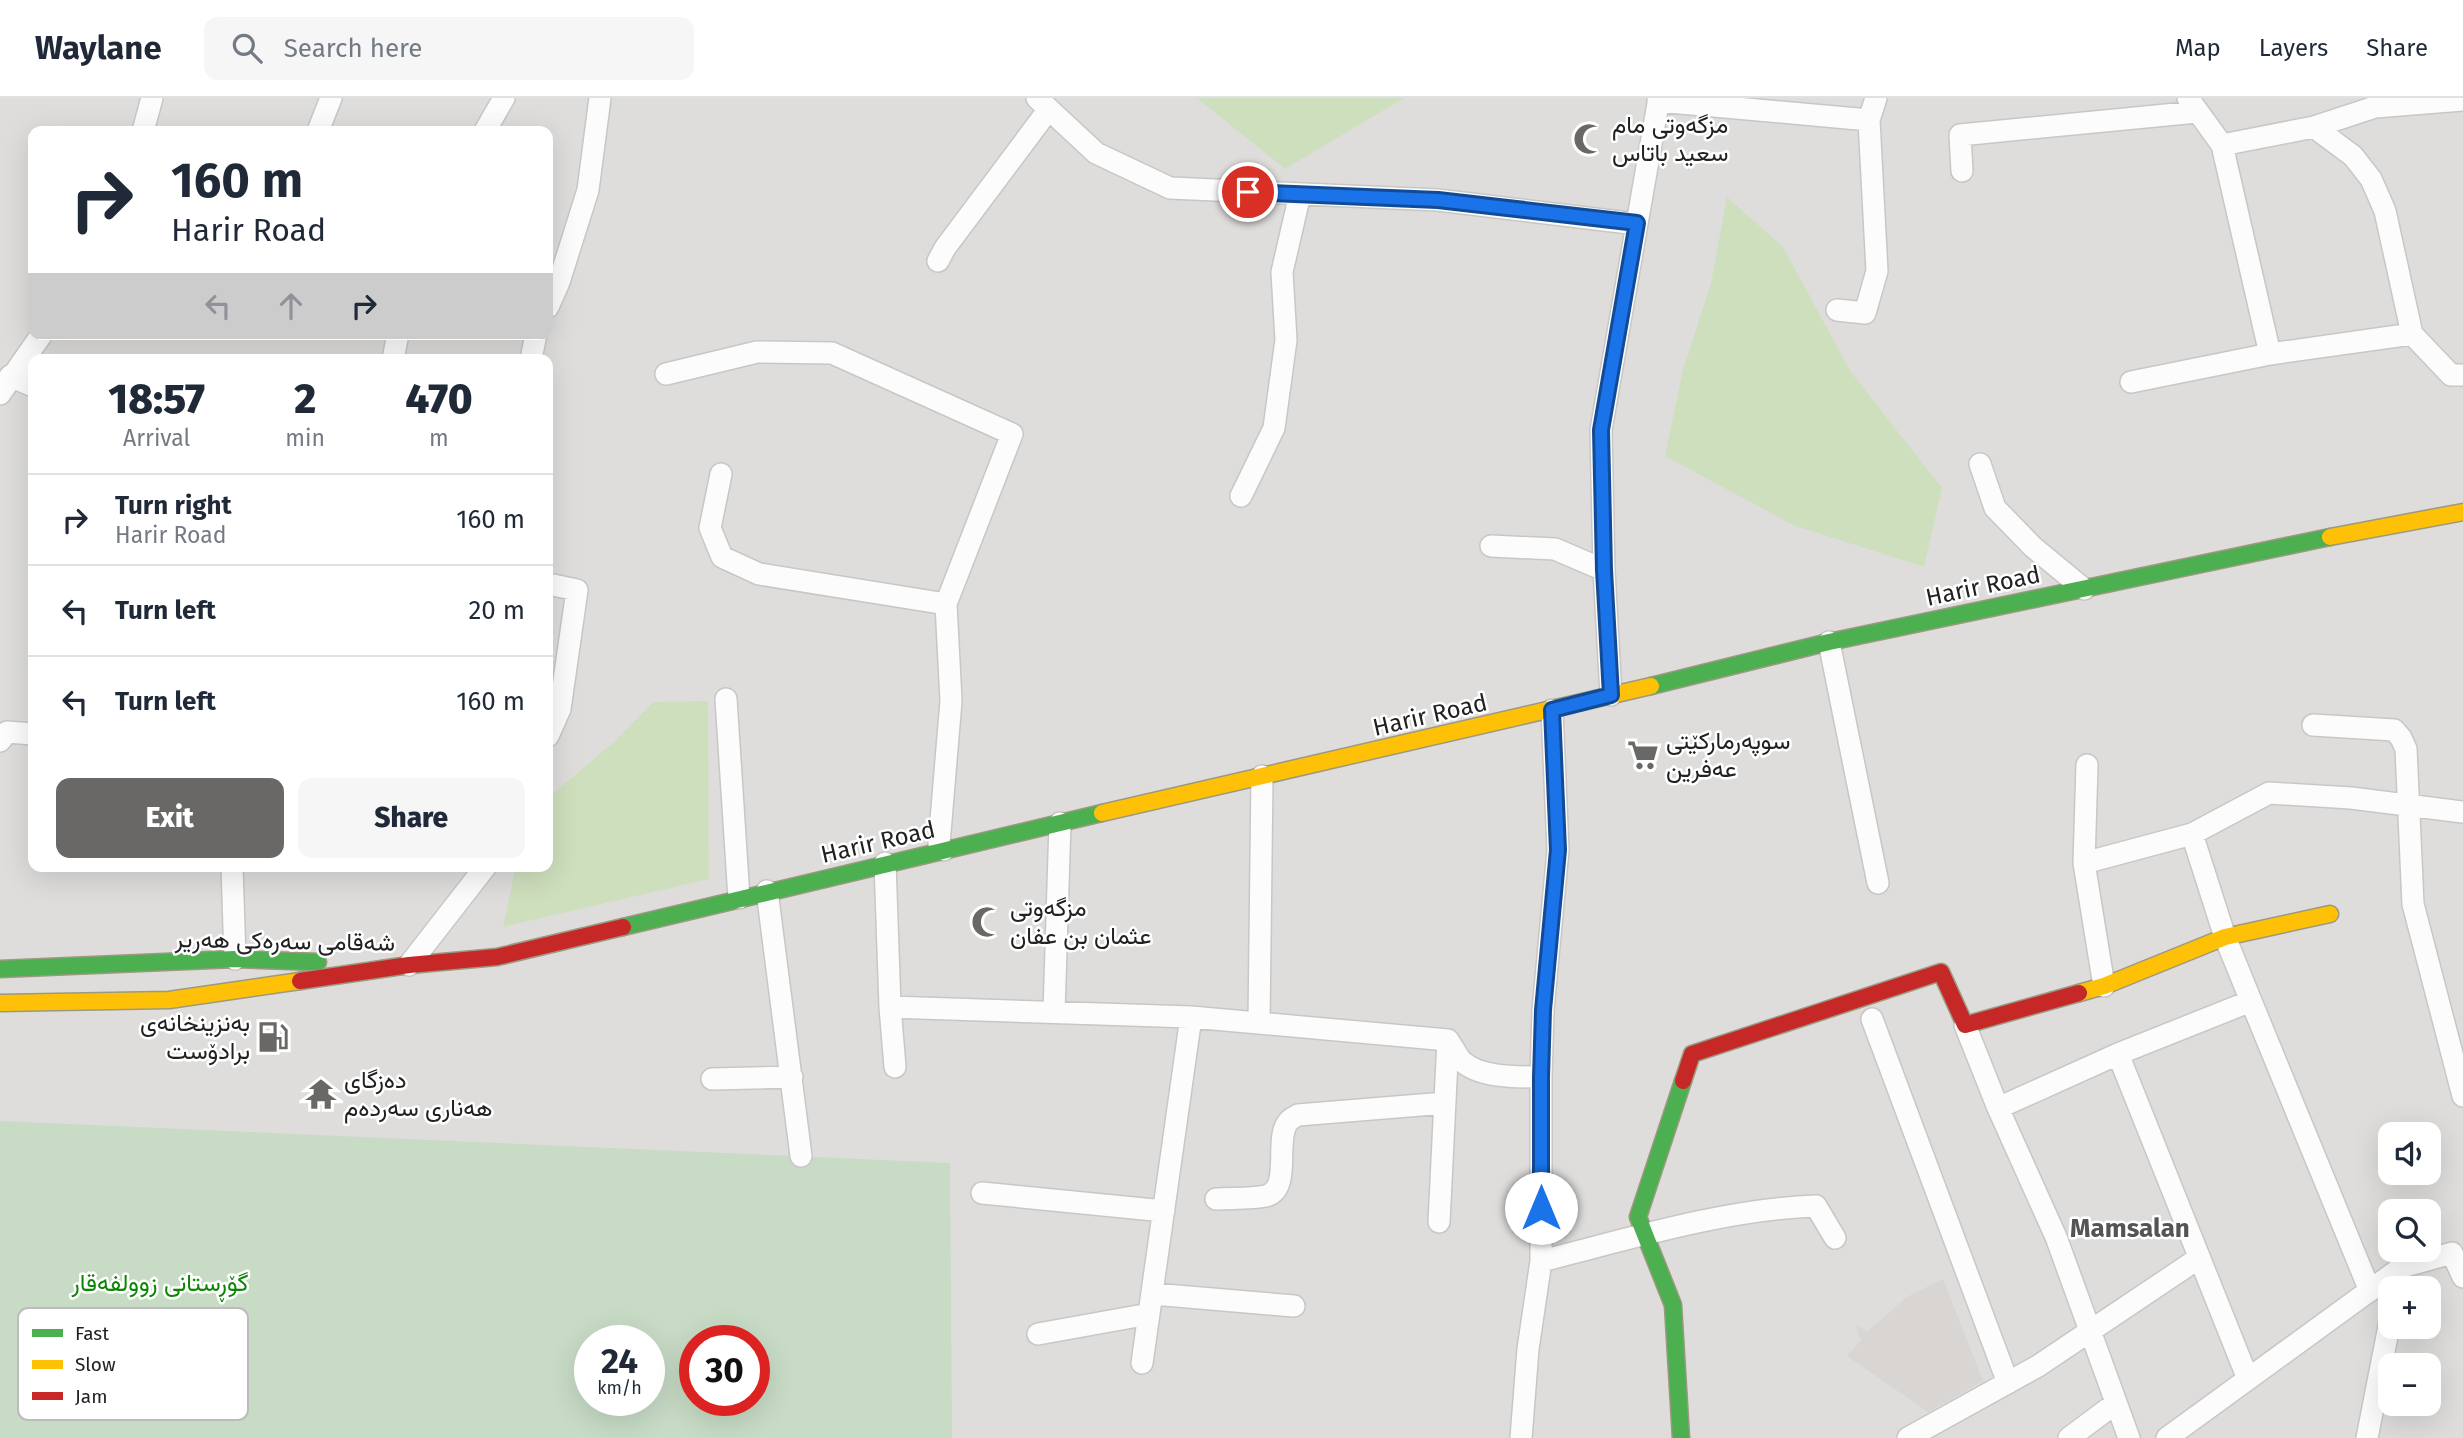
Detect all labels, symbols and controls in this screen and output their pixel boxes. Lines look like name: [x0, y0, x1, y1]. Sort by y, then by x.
search box: [204, 17, 694, 80]
text: Waylane: [35, 28, 162, 68]
icon: search: [228, 29, 266, 67]
text: Search here: [284, 33, 423, 64]
text: Map: [2175, 34, 2221, 62]
text: Layers: [2259, 34, 2328, 62]
text: Share: [2366, 34, 2428, 62]
place label: مزگەوتی مام سعید باتاس: [1612, 111, 1728, 167]
mosque icon: مزگەوتی مام سعید باتاس: [1572, 122, 1606, 156]
text: 160 m: [171, 151, 303, 210]
icon: right: [56, 154, 147, 245]
pin: [1218, 162, 1278, 222]
icon: arrive: [1229, 173, 1267, 211]
text: Harir Road: [171, 211, 326, 249]
icon: left: [199, 287, 237, 325]
icon: ahead: [272, 287, 310, 325]
icon: right: [345, 287, 383, 325]
text: 18:57: [108, 374, 205, 424]
text: 2: [294, 374, 316, 424]
text: 470: [405, 374, 473, 424]
text: Arrival: [123, 424, 190, 452]
text: min: [285, 424, 325, 452]
text: m: [429, 424, 449, 452]
text: Turn right: [115, 490, 232, 521]
icon: right: [56, 501, 94, 539]
text: 160 m: [456, 504, 525, 535]
text: Harir Road: [115, 521, 227, 549]
street label: Harir Road: [1923, 560, 2043, 612]
icon: left: [56, 592, 94, 630]
text: Turn left: [115, 595, 216, 626]
text: 20 m: [468, 595, 525, 626]
icon: left: [56, 683, 94, 721]
text: Turn left: [115, 686, 216, 717]
text: 160 m: [456, 686, 525, 717]
street label: Harir Road: [1370, 688, 1490, 742]
place label: سوپەرمارکێتی عەفرین: [1666, 727, 1790, 784]
supermarket icon: سوپەرمارکێتی عەفرین: [1626, 738, 1660, 772]
button: Exit: [56, 778, 284, 858]
button: Share: [298, 778, 525, 858]
street label: Harir Road: [818, 815, 938, 869]
place label: مزگەوتی عثمان بن عفان: [1010, 894, 1152, 950]
mosque icon: مزگەوتی عثمان بن عفان: [970, 905, 1004, 939]
street label: شەقامی سەرەکی هەریر: [174, 925, 395, 958]
place label: بەنزینخانەی برادۆست: [140, 1009, 250, 1066]
fuel station icon: بەنزینخانەی برادۆست: [256, 1020, 290, 1054]
place label: دەزگای هەناری سەردەم: [344, 1066, 492, 1124]
temple icon: دەزگای هەناری سەردەم: [304, 1077, 338, 1111]
map controls: [2378, 1122, 2441, 1416]
button: sound: [2378, 1122, 2441, 1185]
position arrow: [1504, 1171, 1578, 1245]
button: search: [2378, 1199, 2441, 1262]
district label: Mamsalan: [2070, 1213, 2190, 1244]
park label: گۆڕستانی زوولفەقار: [71, 1269, 248, 1302]
button: +: [2378, 1276, 2441, 1339]
legend: [18, 1308, 248, 1420]
text: Fast: [75, 1322, 109, 1345]
speed limit sign: 30: [679, 1325, 770, 1416]
text: 24: [601, 1340, 638, 1382]
text: Slow: [75, 1353, 116, 1376]
button: −: [2378, 1353, 2441, 1416]
text: km/h: [597, 1377, 642, 1399]
text: Jam: [75, 1385, 107, 1408]

